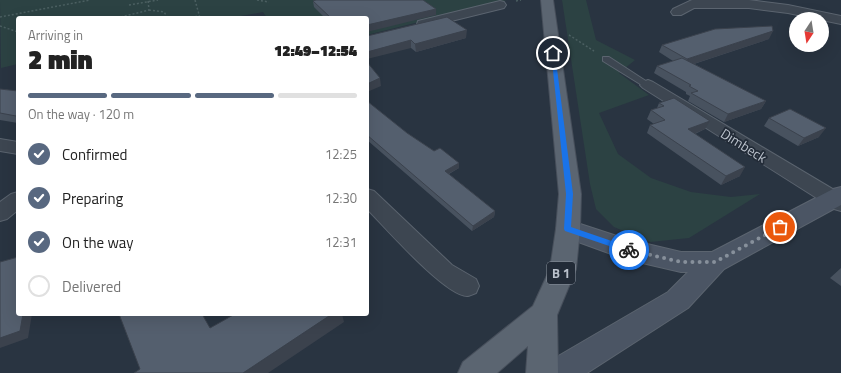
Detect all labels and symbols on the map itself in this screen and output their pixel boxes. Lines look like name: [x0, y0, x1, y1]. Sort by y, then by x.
north arrow: [789, 12, 829, 52]
pin: [536, 36, 570, 70]
street label: Dimbeck: [717, 123, 771, 168]
pin: [763, 210, 797, 244]
courier: [609, 230, 649, 270]
road number: B 1: [547, 262, 575, 284]

